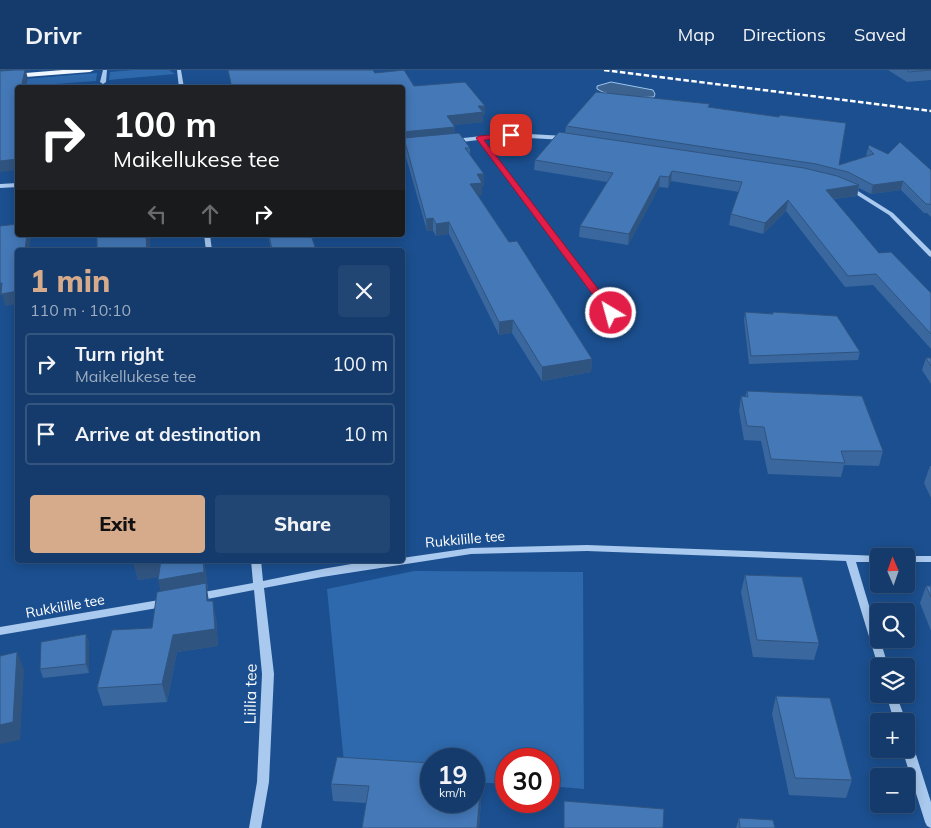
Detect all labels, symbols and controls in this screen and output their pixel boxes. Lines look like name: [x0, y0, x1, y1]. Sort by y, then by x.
text: Drivr: [25, 20, 81, 50]
text: Map: [678, 23, 715, 46]
text: Directions: [743, 23, 826, 46]
text: Saved: [854, 23, 906, 46]
text: 100 m: [113, 102, 217, 146]
icon: right: [30, 105, 95, 170]
pin: [490, 114, 532, 156]
icon: arrive: [497, 121, 525, 149]
text: Maikellukese tee: [113, 145, 280, 173]
icon: left: [143, 200, 171, 228]
icon: ahead: [196, 200, 224, 228]
icon: right: [249, 200, 277, 228]
text: 1 min: [30, 262, 110, 300]
button: close: [338, 265, 390, 317]
position arrow: [584, 286, 636, 338]
text: 110 m · 10:10: [30, 300, 131, 320]
text: Turn right: [75, 342, 164, 366]
icon: right: [32, 350, 60, 378]
text: 100 m: [332, 352, 388, 376]
text: Maikellukese tee: [75, 366, 196, 386]
icon: arrive: [32, 420, 60, 448]
text: Arrive at destination: [75, 422, 261, 446]
text: 10 m: [344, 422, 388, 446]
button: Exit: [30, 495, 205, 553]
button: Share: [215, 495, 390, 553]
street label: Rukkilille tee: [424, 527, 506, 551]
north arrow: [870, 548, 915, 592]
map controls: [870, 548, 915, 813]
street label: Rukkilille tee: [24, 590, 106, 622]
button: search: [870, 603, 915, 648]
button: layers: [870, 658, 915, 703]
street label: Liilia tee: [239, 664, 261, 724]
button: +: [870, 713, 915, 758]
speed limit sign: 30: [495, 748, 560, 813]
text: 19: [437, 759, 468, 790]
button: −: [870, 768, 915, 813]
text: km/h: [439, 785, 466, 800]

